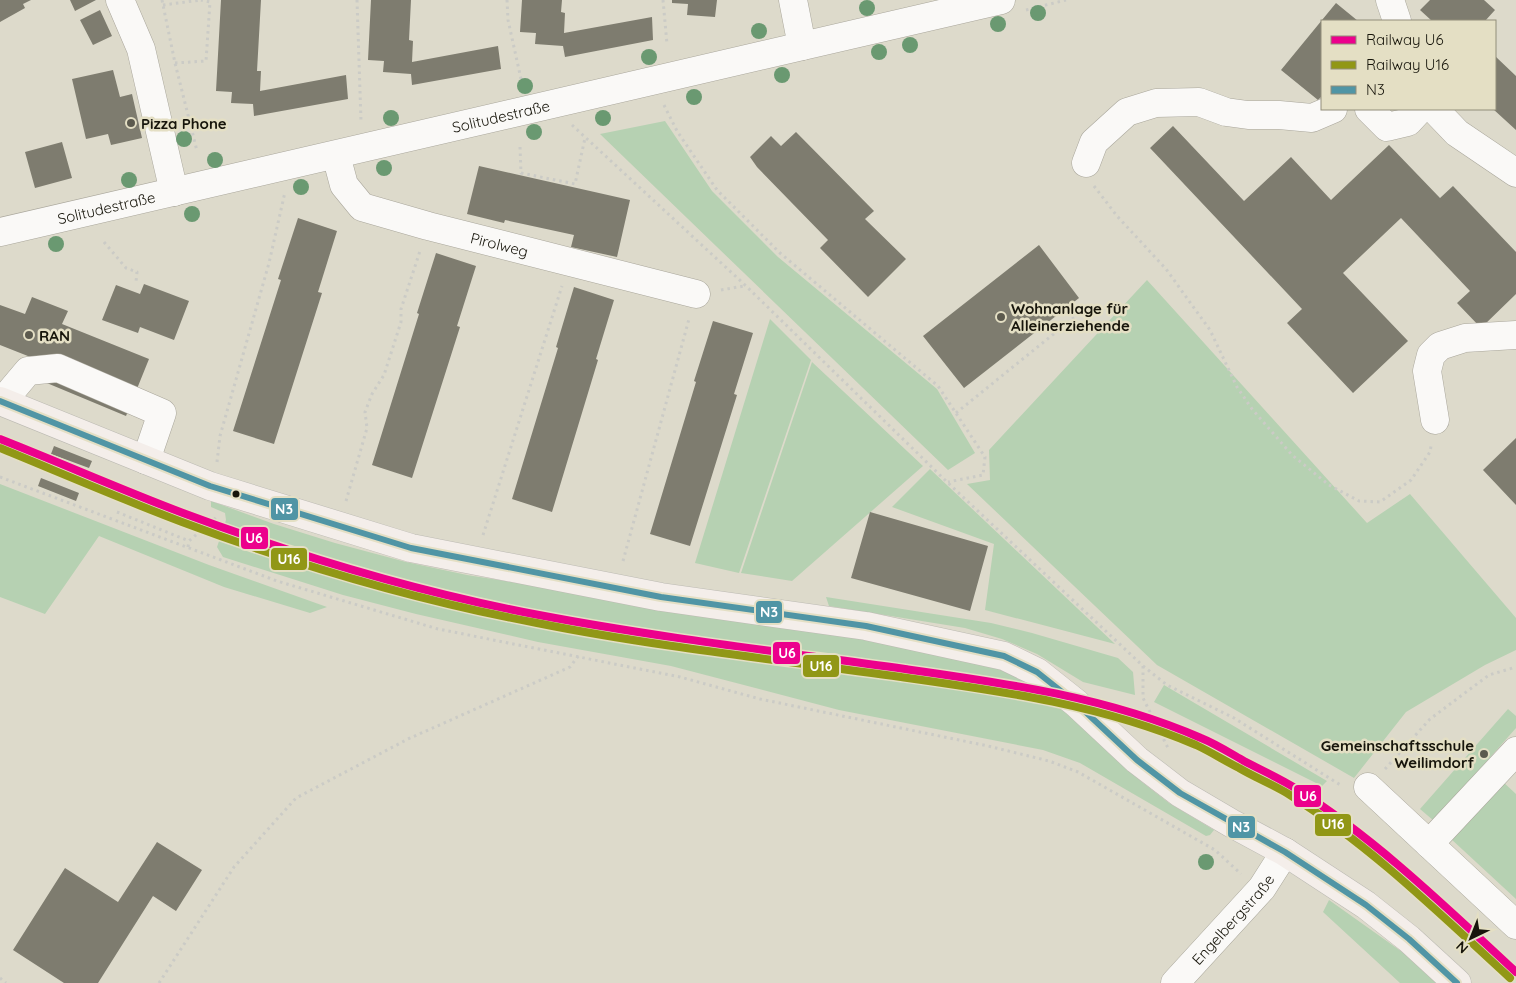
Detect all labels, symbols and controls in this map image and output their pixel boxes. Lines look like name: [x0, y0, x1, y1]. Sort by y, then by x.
legend: [1321, 20, 1496, 110]
text: Railway U6: [1366, 30, 1443, 49]
text: Railway U16: [1366, 55, 1449, 74]
text: N3: [1366, 80, 1385, 99]
street label: Solitudestraße: [450, 95, 551, 136]
place label: Pizza Phone: [141, 114, 227, 133]
marker: Pizza Phone: [125, 117, 137, 129]
street label: Solitudestraße: [55, 187, 157, 228]
street label: Pirolweg: [469, 228, 531, 261]
place label: Wohnanlage für Alleinerziehende: [1011, 299, 1130, 335]
marker: Wohnanlage für Alleinerziehende: [995, 311, 1007, 323]
place label: RAN: [39, 326, 70, 345]
marker: RAN: [23, 329, 35, 341]
unlabelled marker: [231, 489, 241, 499]
line badge: N3: [270, 497, 299, 521]
text: N3: [275, 500, 293, 518]
line badge: U6: [240, 526, 269, 550]
text: U6: [245, 529, 263, 547]
line badge: U16: [270, 547, 308, 571]
text: U16: [277, 550, 301, 568]
line badge: N3: [755, 600, 783, 624]
text: N3: [760, 603, 778, 621]
line badge: U6: [772, 641, 801, 665]
text: U6: [778, 644, 796, 662]
line badge: U16: [802, 654, 840, 678]
text: U16: [809, 657, 833, 675]
place label: Gemeinschaftsschule Weilimdorf: [1321, 736, 1474, 772]
marker: Gemeinschaftsschule Weilimdorf: [1478, 748, 1490, 760]
line badge: U6: [1293, 784, 1322, 808]
text: U6: [1299, 787, 1317, 805]
line badge: U16: [1314, 813, 1352, 837]
line badge: N3: [1227, 815, 1256, 839]
text: U16: [1321, 815, 1345, 833]
text: N3: [1232, 818, 1250, 836]
street label: Engelbergstraße: [1187, 871, 1278, 968]
north arrow: [1446, 913, 1496, 963]
text: N: [1452, 937, 1472, 958]

